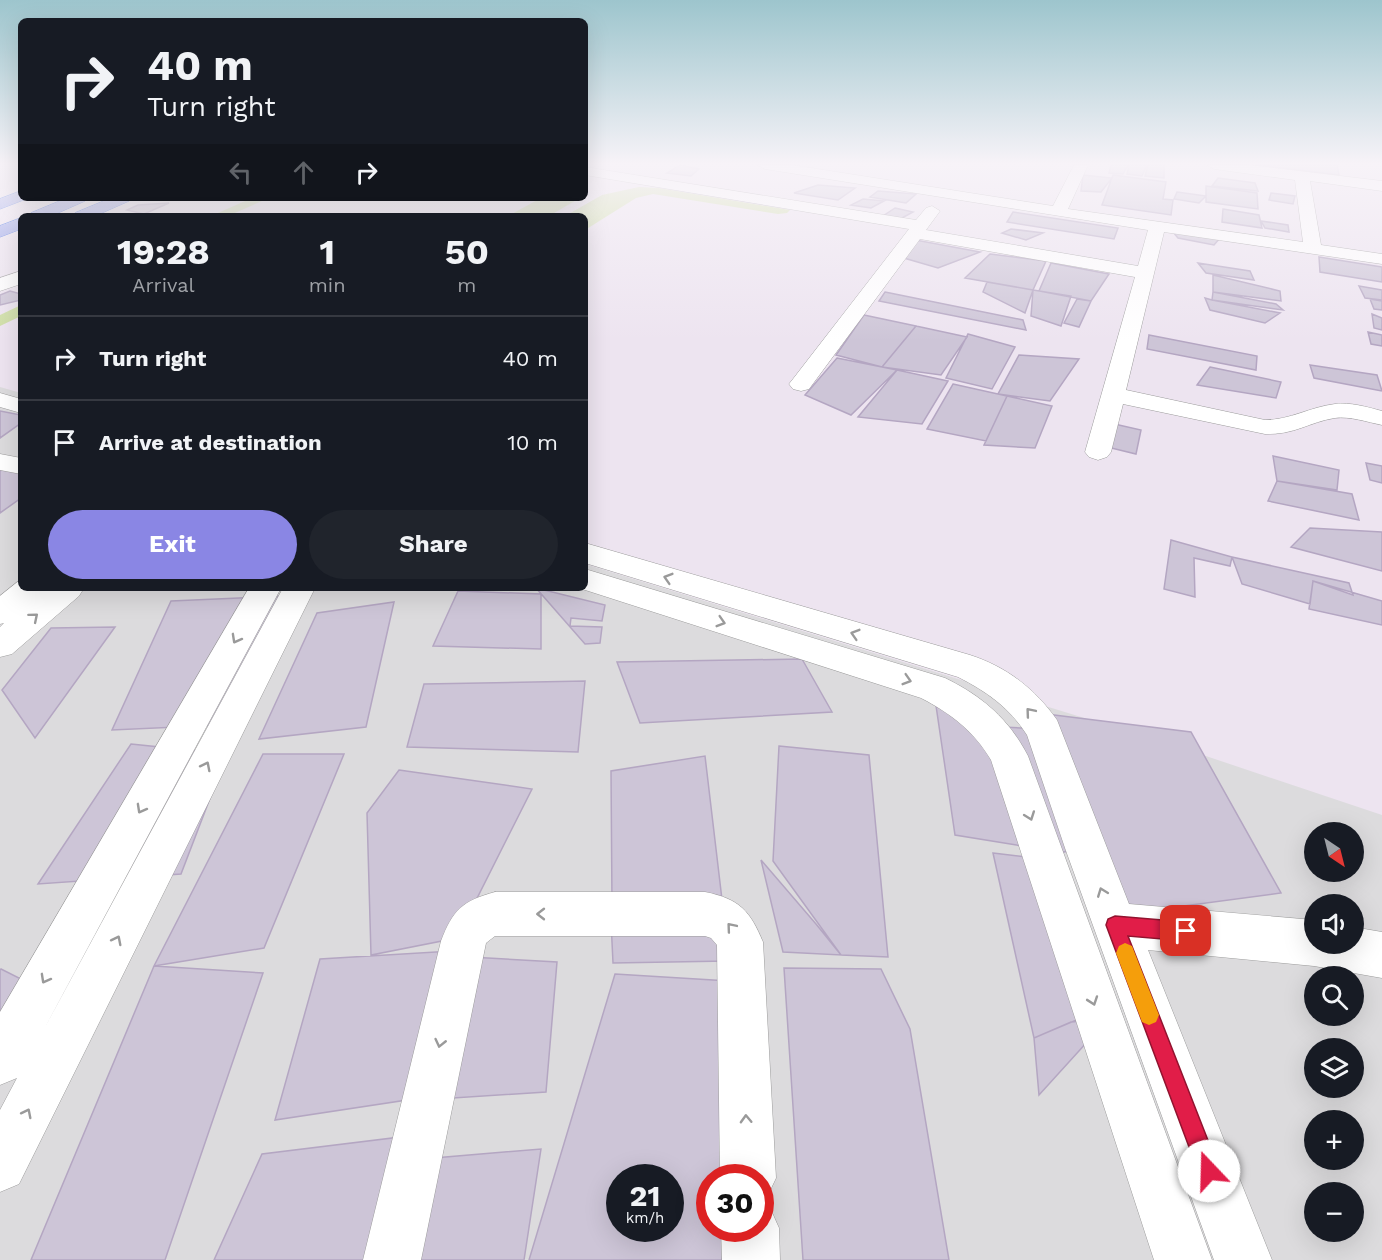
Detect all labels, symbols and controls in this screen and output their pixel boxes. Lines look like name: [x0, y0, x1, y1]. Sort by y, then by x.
text: 40 m: [147, 41, 253, 90]
icon: right: [48, 42, 126, 120]
text: Turn right: [147, 91, 276, 123]
icon: left: [224, 156, 257, 189]
icon: ahead: [287, 156, 320, 189]
icon: right: [350, 156, 383, 189]
text: 19:28: [117, 231, 210, 273]
text: 1: [319, 231, 335, 273]
text: 50: [445, 231, 489, 273]
text: Arrival: [132, 273, 195, 297]
text: min: [309, 273, 346, 297]
text: m: [457, 273, 476, 297]
icon: right: [48, 342, 81, 375]
text: Turn right: [99, 346, 206, 371]
text: 40 m: [502, 346, 558, 371]
icon: arrive: [48, 426, 81, 459]
text: Arrive at destination: [99, 430, 322, 455]
text: 10 m: [507, 430, 558, 455]
button: Exit: [48, 510, 297, 579]
button: Share: [309, 510, 558, 579]
one-way arrow: [663, 573, 674, 585]
one-way arrow: [27, 613, 38, 624]
one-way arrow: [715, 615, 726, 627]
one-way arrow: [850, 629, 861, 641]
one-way arrow: [232, 633, 243, 643]
one-way arrow: [901, 672, 912, 685]
one-way arrow: [1026, 707, 1037, 718]
one-way arrow: [199, 762, 211, 773]
one-way arrow: [137, 803, 148, 813]
one-way arrow: [1023, 810, 1035, 821]
north arrow: [1304, 822, 1364, 882]
map controls: [1304, 822, 1364, 1242]
one-way arrow: [1097, 887, 1109, 898]
button: sound: [1304, 894, 1364, 954]
pin: [1160, 905, 1211, 956]
one-way arrow: [537, 908, 546, 920]
icon: arrive: [1169, 914, 1202, 947]
one-way arrow: [728, 923, 739, 934]
one-way arrow: [109, 935, 121, 946]
button: search: [1304, 966, 1364, 1026]
one-way arrow: [41, 973, 52, 983]
one-way arrow: [1086, 995, 1099, 1006]
one-way arrow: [434, 1037, 447, 1047]
button: layers: [1304, 1038, 1364, 1098]
one-way arrow: [20, 1108, 31, 1119]
button: +: [1304, 1110, 1364, 1170]
one-way arrow: [740, 1115, 753, 1124]
position arrow: [1177, 1139, 1241, 1203]
speed limit sign: 30: [696, 1164, 774, 1242]
text: 21: [630, 1178, 660, 1213]
button: −: [1304, 1182, 1364, 1242]
text: km/h: [626, 1209, 664, 1227]

